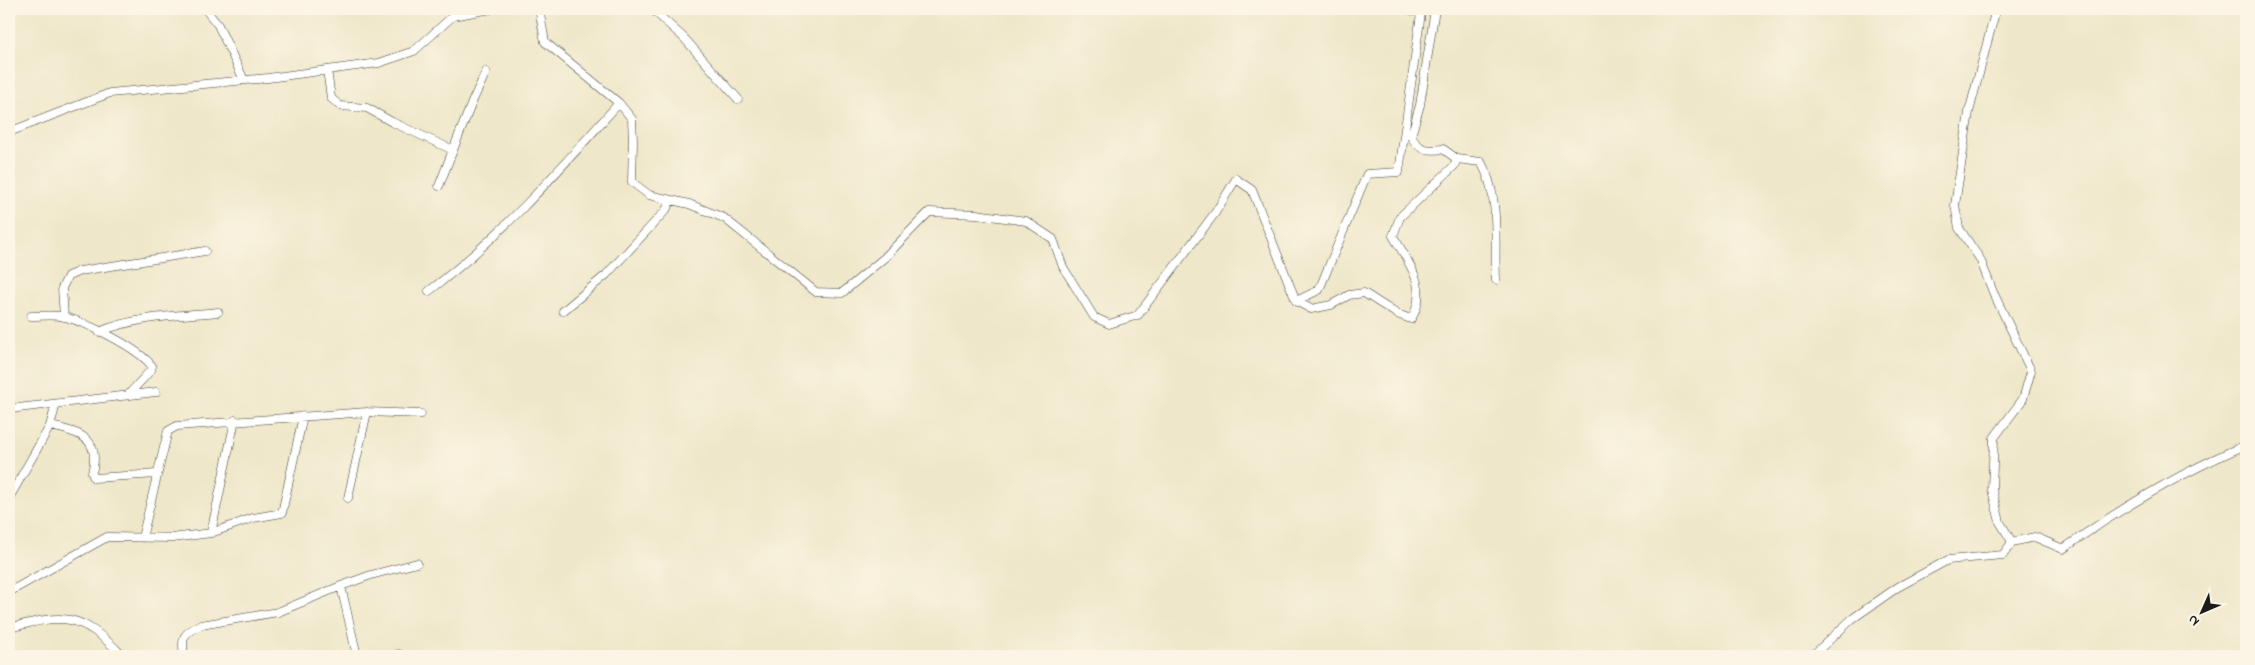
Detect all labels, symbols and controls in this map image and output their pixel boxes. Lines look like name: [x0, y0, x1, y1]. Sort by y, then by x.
north arrow: [2178, 588, 2228, 638]
text: N: [2183, 609, 2205, 631]

